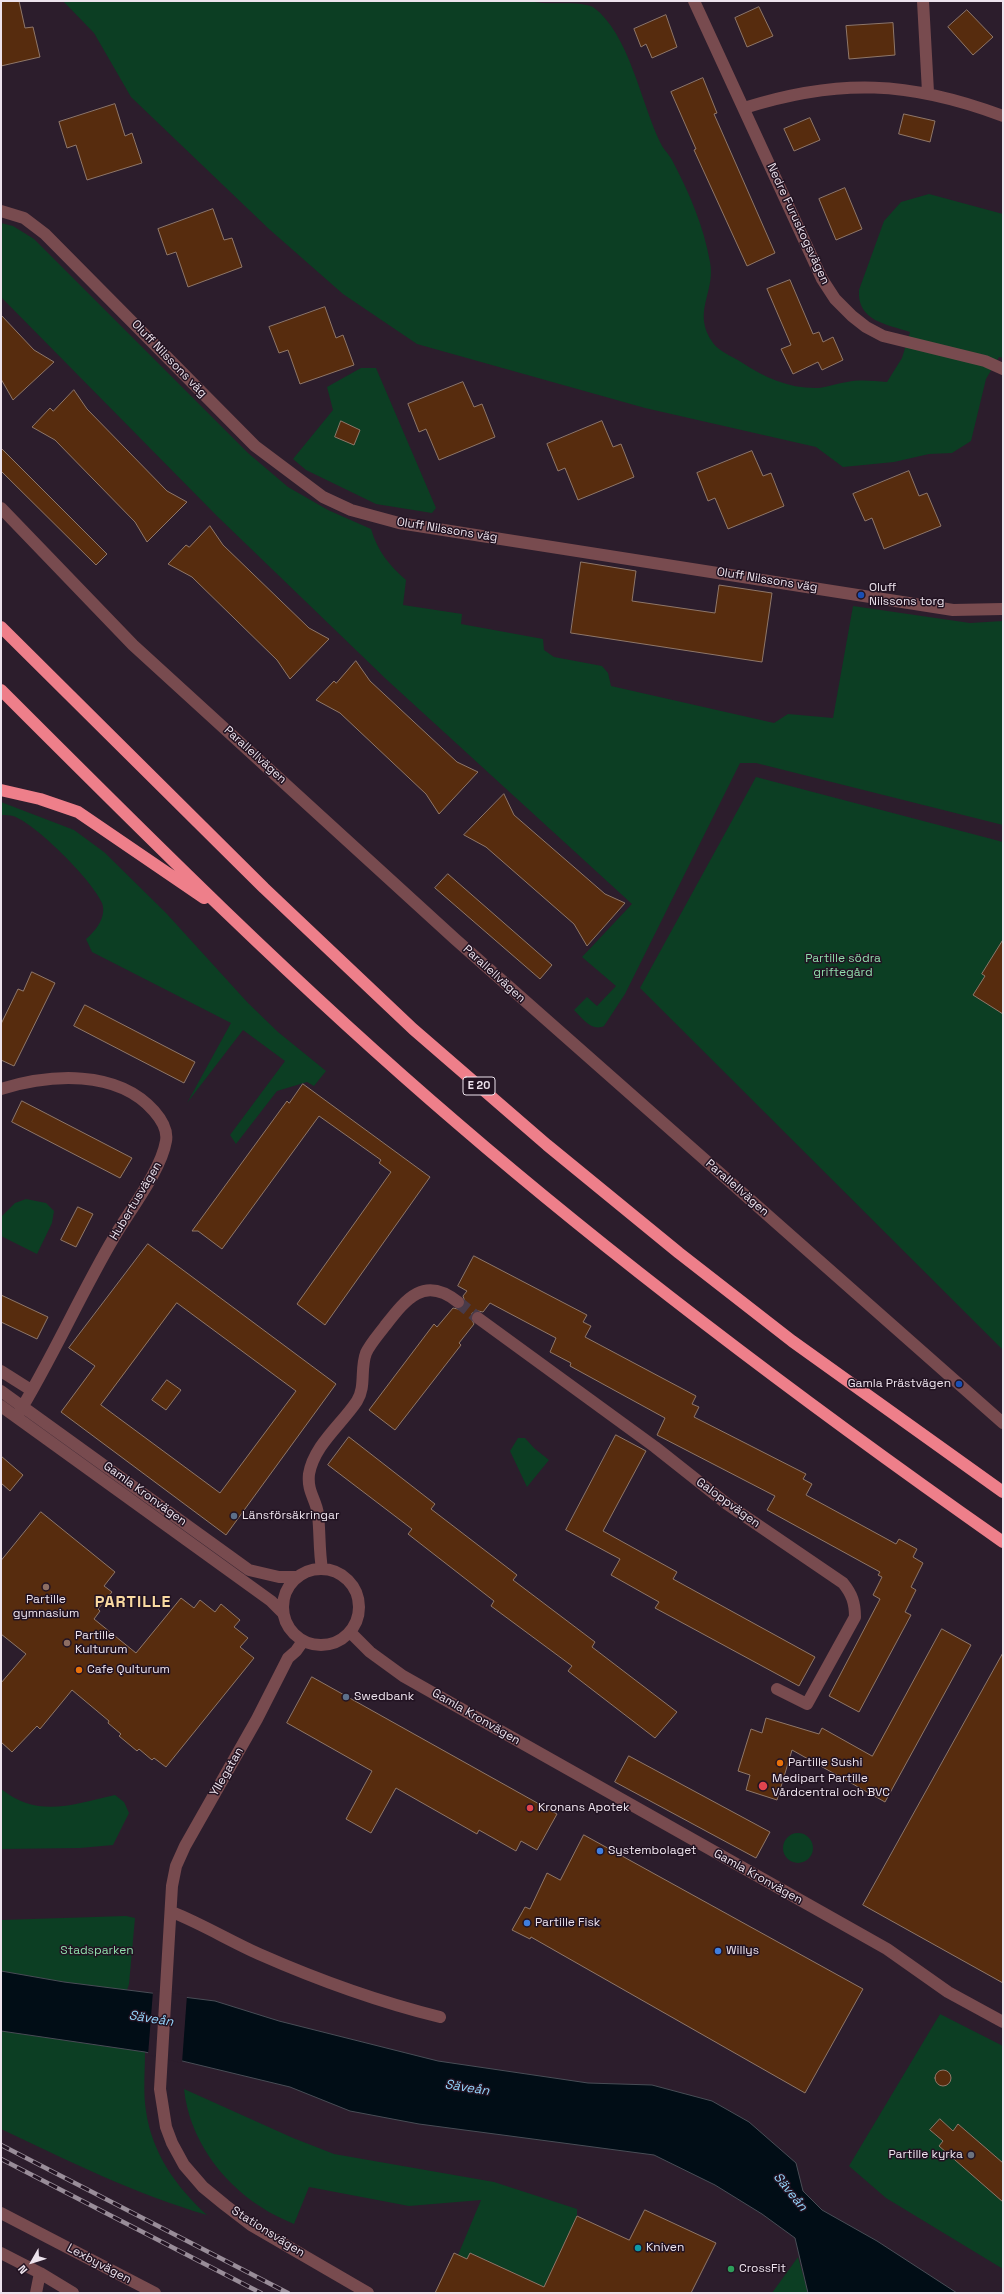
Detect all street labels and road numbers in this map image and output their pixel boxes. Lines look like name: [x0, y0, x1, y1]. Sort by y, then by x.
street label: Nedre Furuskogsvägen: [764, 161, 832, 287]
street label: Oluff Nilssons väg: [128, 317, 210, 401]
street label: Oluff Nilssons väg: [396, 515, 498, 545]
street label: Oluff Nilssons väg: [716, 565, 818, 595]
street label: Parallellvägen: [221, 723, 289, 787]
street label: Parallellvägen: [460, 942, 528, 1006]
road number: E 20: [463, 1077, 495, 1095]
street label: Parallellvägen: [702, 1157, 772, 1219]
street label: Hubertusvägen: [107, 1159, 165, 1243]
street label: Gamla Kronvägen: [101, 1459, 189, 1529]
street label: Galoppvägen: [693, 1475, 763, 1531]
street label: Gamla Kronvägen: [429, 1686, 523, 1748]
street label: Yllegatan: [207, 1745, 247, 1799]
street label: Gamla Kronvägen: [711, 1847, 805, 1907]
street label: Stationsvägen: [229, 2204, 307, 2260]
street label: Lexbyvägen: [64, 2241, 134, 2287]

